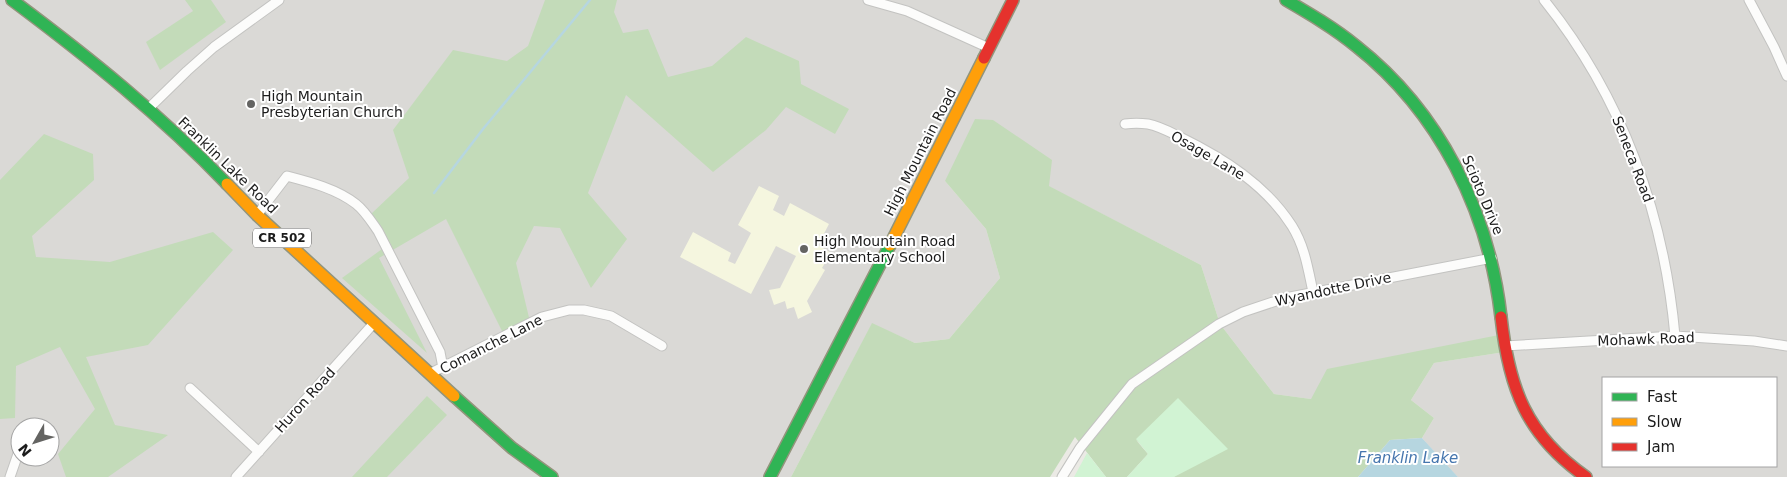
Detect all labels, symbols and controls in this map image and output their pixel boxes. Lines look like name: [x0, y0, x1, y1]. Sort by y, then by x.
street label: High Mountain Road: [881, 85, 959, 219]
place label: High Mountain Presbyterian Church: [261, 88, 403, 120]
marker: High Mountain Presbyterian Church: [245, 98, 257, 110]
street label: Franklin Lake Road: [175, 114, 281, 216]
street label: Seneca Road: [1609, 114, 1657, 204]
street label: Osage Lane: [1168, 127, 1248, 183]
street label: Scioto Drive: [1459, 153, 1507, 237]
road number: CR 502: [253, 228, 311, 248]
place label: High Mountain Road Elementary School: [814, 233, 955, 265]
marker: High Mountain Road Elementary School: [798, 243, 810, 255]
street label: Wyandotte Drive: [1274, 269, 1392, 309]
street label: Comanche Lane: [437, 311, 545, 377]
street label: Mohawk Road: [1597, 329, 1695, 349]
street label: Huron Road: [272, 364, 338, 436]
legend: [1602, 377, 1777, 467]
text: Fast: [1647, 388, 1677, 406]
text: Slow: [1647, 413, 1682, 431]
north arrow: [10, 417, 60, 467]
text: Jam: [1646, 438, 1675, 456]
text: N: [15, 441, 35, 460]
water label: Franklin Lake: [1358, 449, 1458, 467]

